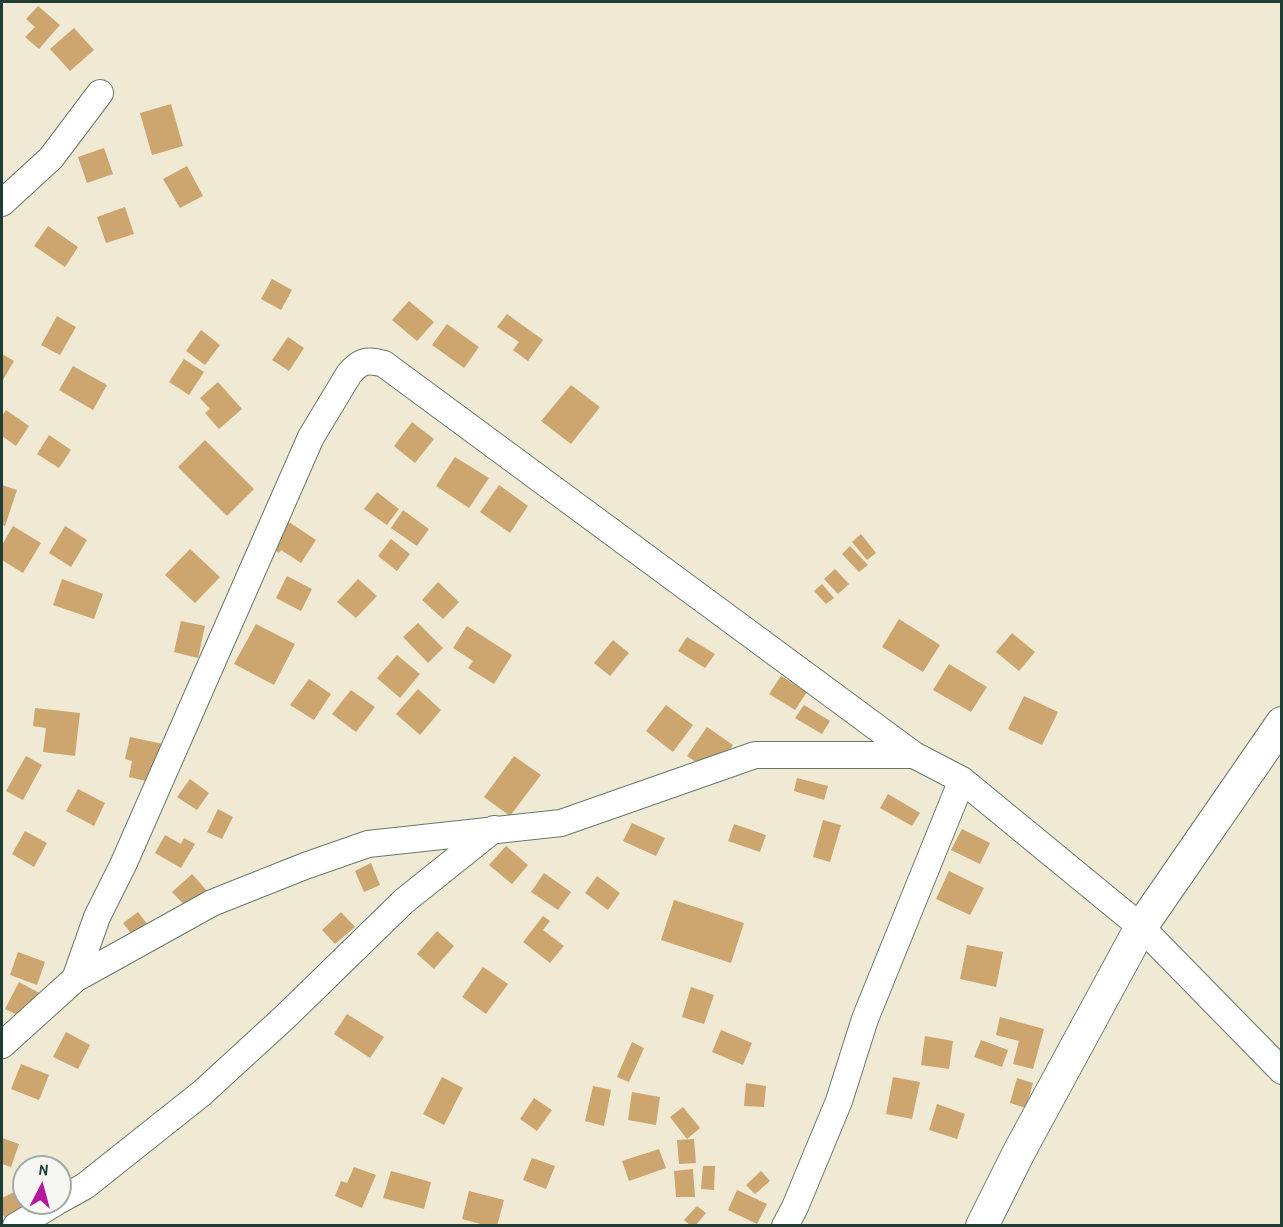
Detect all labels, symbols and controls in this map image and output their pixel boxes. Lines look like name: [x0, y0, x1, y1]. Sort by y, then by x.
north arrow: [12, 1155, 72, 1215]
text: N: [38, 1158, 49, 1180]

